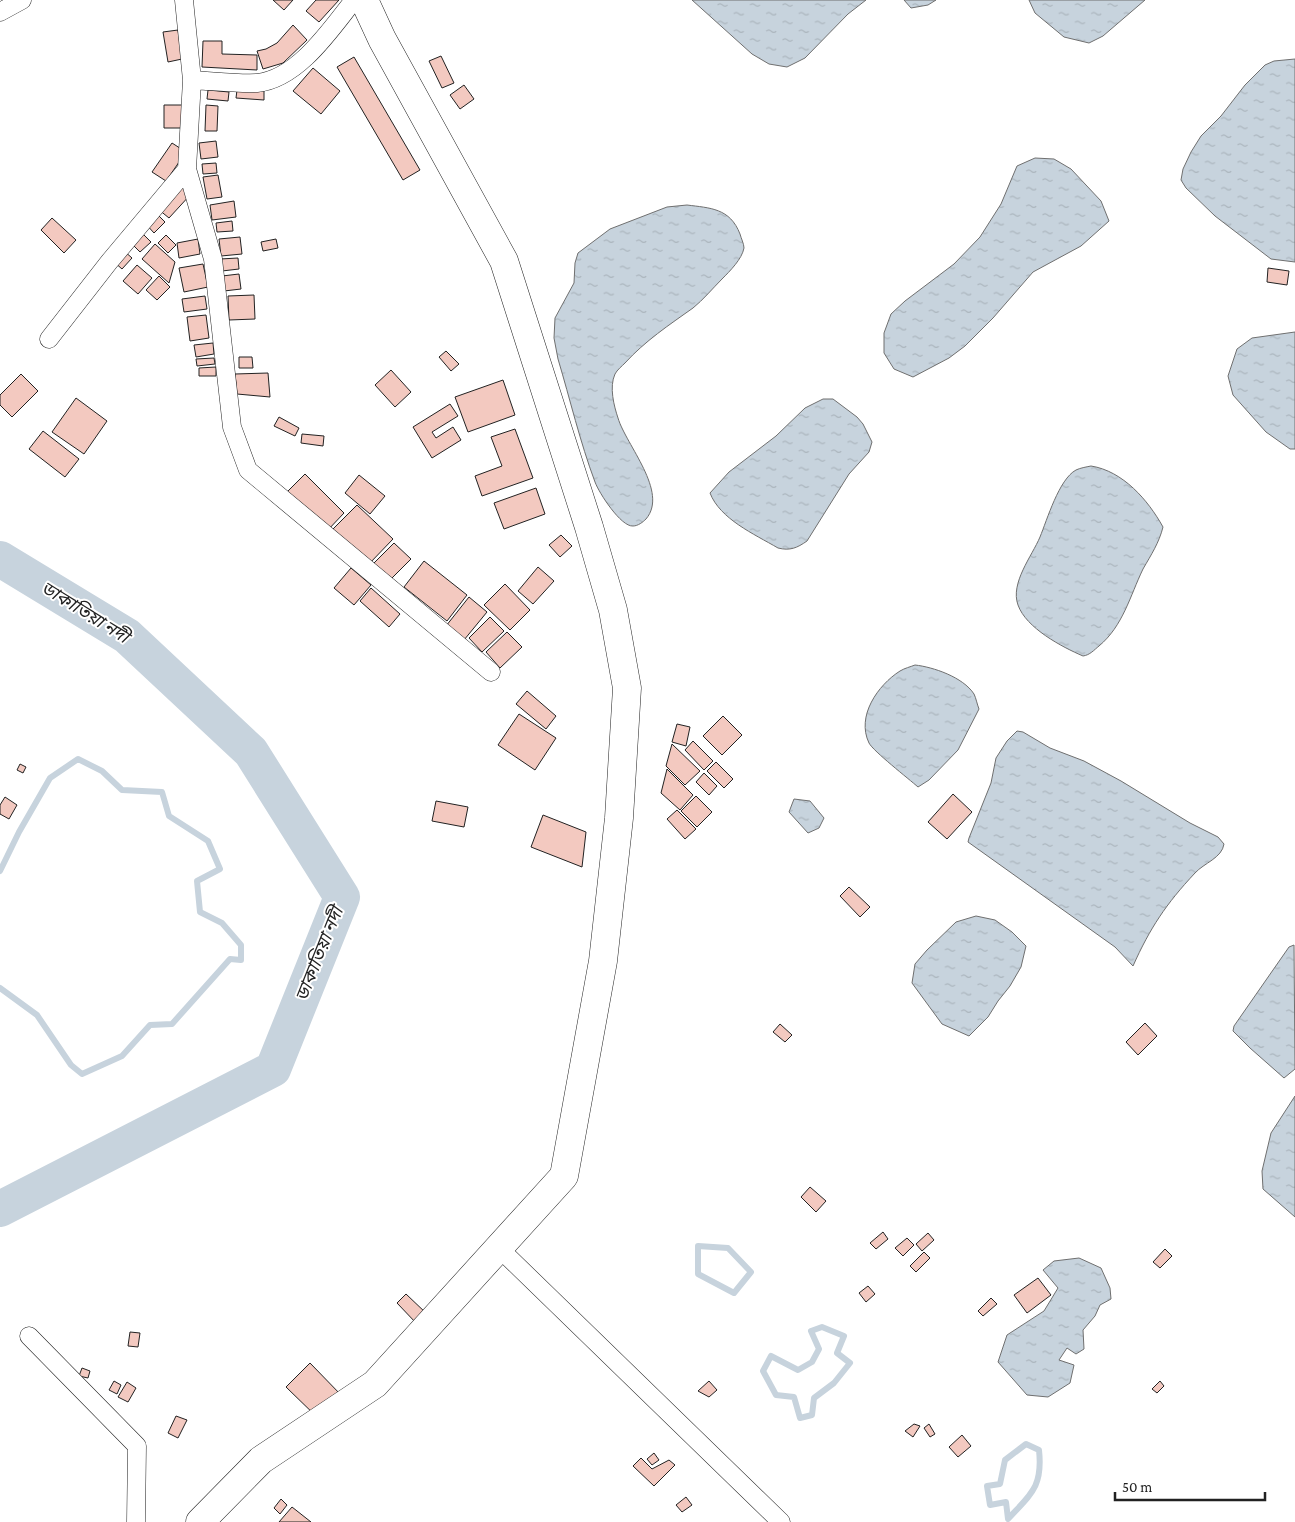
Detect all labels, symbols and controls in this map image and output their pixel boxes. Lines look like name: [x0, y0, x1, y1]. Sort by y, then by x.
water label: ডাকাতিয়া নদী: [38, 576, 136, 649]
water label: ডাকাতিয়া নদী: [290, 901, 348, 1004]
scale bar: [1115, 1470, 1265, 1502]
text: 50 m: [1122, 1479, 1152, 1495]

